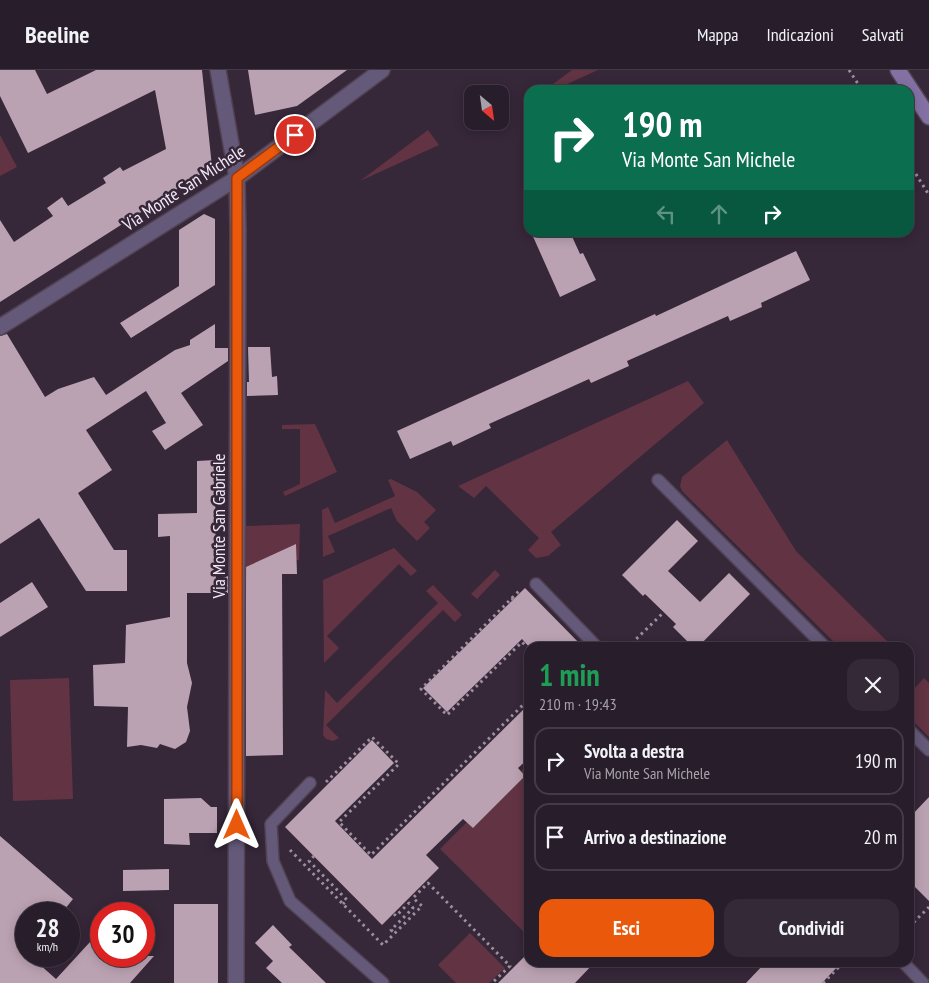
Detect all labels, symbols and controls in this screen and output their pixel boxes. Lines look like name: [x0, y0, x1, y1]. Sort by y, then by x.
text: Beeline: [25, 19, 90, 50]
text: Mappa: [697, 23, 738, 46]
text: Indicazioni: [766, 23, 834, 46]
text: Salvati: [862, 23, 904, 46]
north arrow: [464, 85, 509, 130]
map controls: [464, 85, 509, 130]
text: 190 m: [622, 101, 703, 147]
icon: right: [539, 105, 604, 170]
pin: [274, 114, 316, 156]
icon: arrive: [281, 121, 309, 149]
street label: Via Monte San Michele: [117, 139, 249, 236]
text: Via Monte San Michele: [622, 145, 795, 173]
icon: left: [652, 200, 680, 228]
icon: ahead: [705, 200, 733, 228]
icon: right: [758, 200, 786, 228]
street label: Via Monte San Gabriele: [207, 454, 230, 599]
text: 1 min: [539, 655, 600, 694]
button: close: [847, 659, 899, 711]
text: 210 m · 19:43: [539, 694, 617, 714]
text: Svolta a destra: [584, 739, 684, 763]
icon: right: [541, 747, 569, 775]
text: 190 m: [855, 749, 897, 773]
text: Via Monte San Michele: [584, 763, 710, 783]
position arrow: [210, 798, 262, 850]
icon: arrive: [541, 823, 569, 851]
text: Arrivo a destinazione: [584, 825, 727, 849]
text: 20 m: [864, 825, 897, 849]
button: Esci: [539, 899, 714, 957]
button: Condividi: [724, 899, 899, 957]
speed limit sign: 30: [90, 902, 155, 967]
text: 28: [36, 912, 59, 944]
text: km/h: [37, 939, 58, 954]

